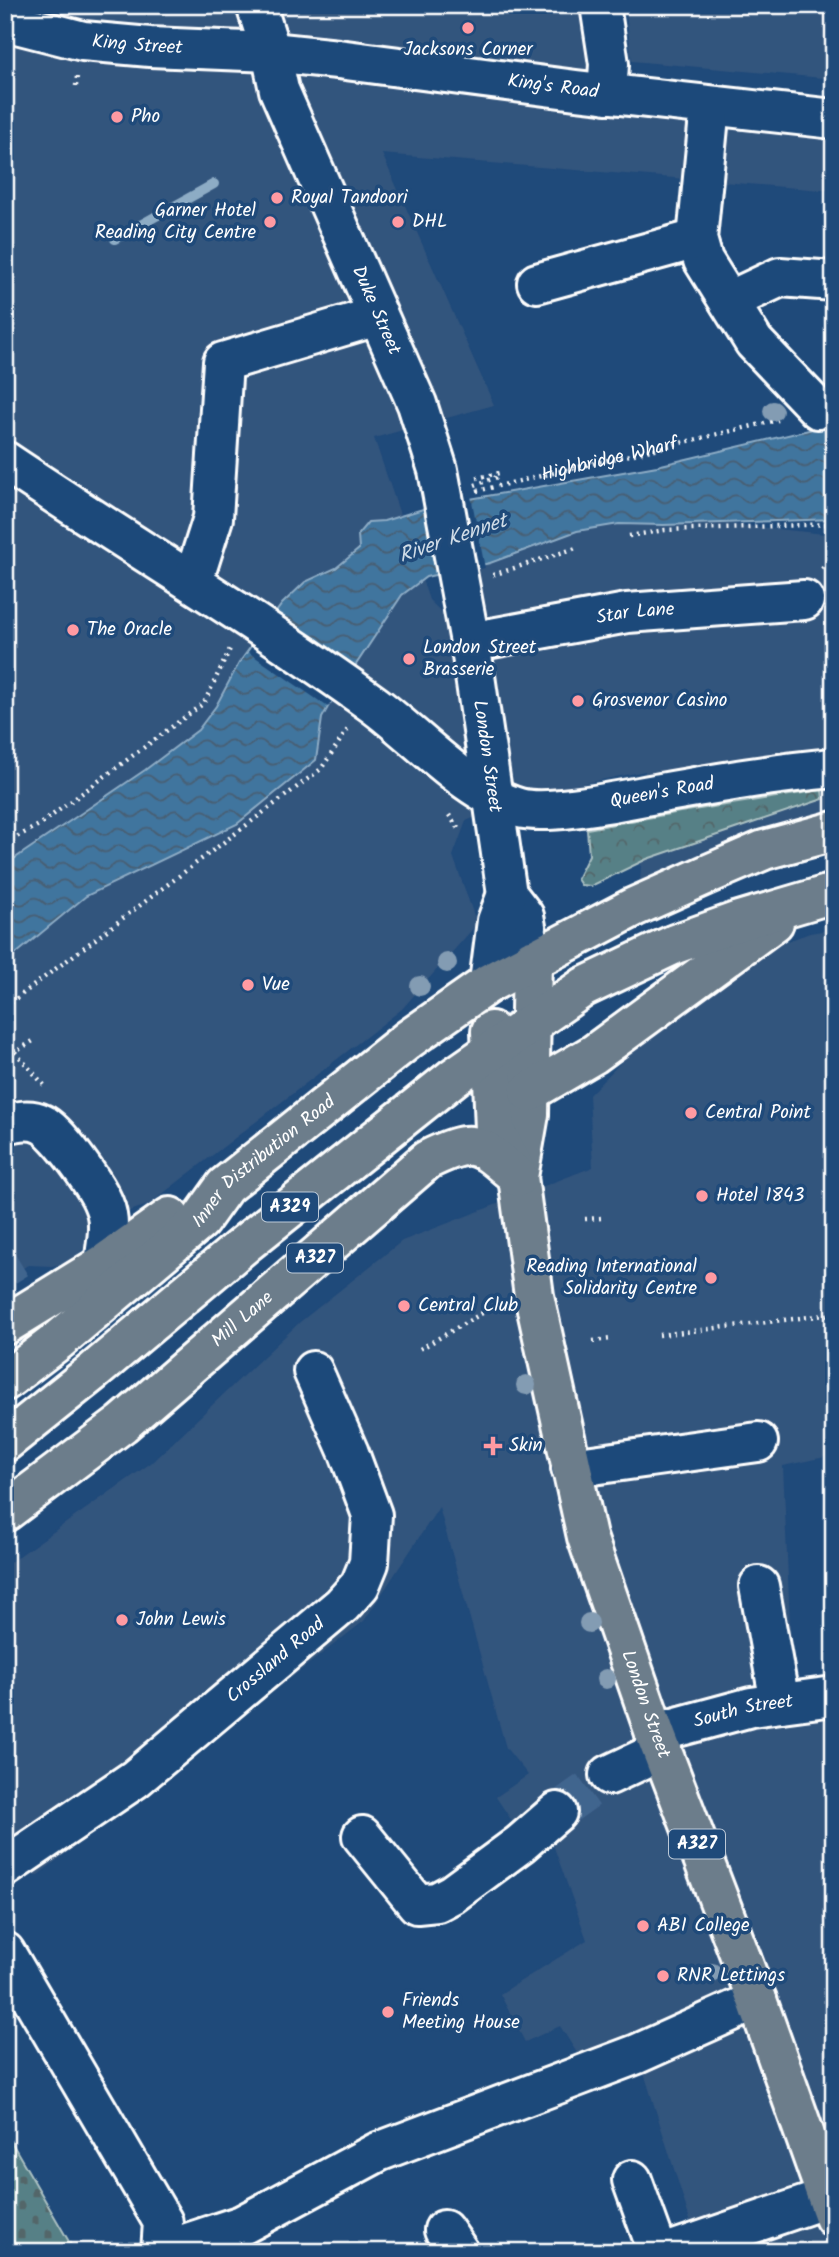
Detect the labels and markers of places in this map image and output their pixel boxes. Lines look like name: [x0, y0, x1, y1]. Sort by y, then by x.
marker: Jacksons Corner: [460, 20, 476, 36]
place label: Jacksons Corner: [404, 35, 534, 65]
place label: Pho: [131, 102, 160, 132]
marker: Pho: [109, 109, 125, 125]
place label: Royal Tandoori: [291, 183, 409, 213]
marker: Royal Tandoori: [269, 190, 285, 206]
place label: Garner Hotel Reading City Centre: [95, 196, 256, 248]
place label: DHL: [412, 207, 447, 237]
marker: Garner Hotel Reading City Centre: [262, 214, 278, 230]
marker: DHL: [390, 214, 406, 230]
place label: The Oracle: [87, 615, 172, 645]
marker: The Oracle: [65, 622, 81, 638]
place label: London Street Brasserie: [423, 633, 537, 685]
marker: London Street Brasserie: [401, 651, 417, 667]
place label: Grosvenor Casino: [592, 686, 727, 716]
marker: Grosvenor Casino: [570, 693, 586, 709]
place label: Vue: [262, 970, 290, 1000]
marker: Vue: [240, 977, 256, 993]
place label: Central Point: [705, 1098, 811, 1128]
marker: Central Point: [683, 1105, 699, 1121]
place label: Hotel 1843: [716, 1181, 804, 1211]
marker: Hotel 1843: [694, 1188, 710, 1204]
place label: Reading International Solidarity Centre: [526, 1252, 697, 1304]
marker: Reading International Solidarity Centre: [703, 1270, 719, 1286]
place label: Central Club: [418, 1291, 518, 1321]
marker: Central Club: [396, 1298, 412, 1314]
place label: Skin: [509, 1431, 543, 1461]
marker: Skin: [483, 1436, 503, 1456]
place label: John Lewis: [136, 1605, 226, 1635]
marker: John Lewis: [114, 1612, 130, 1628]
place label: ABI College: [657, 1911, 750, 1941]
marker: ABI College: [635, 1918, 651, 1934]
place label: RNR Lettings: [677, 1961, 785, 1991]
marker: RNR Lettings: [655, 1968, 671, 1984]
place label: Friends Meeting House: [402, 1986, 520, 2038]
marker: Friends Meeting House: [380, 2004, 396, 2020]

